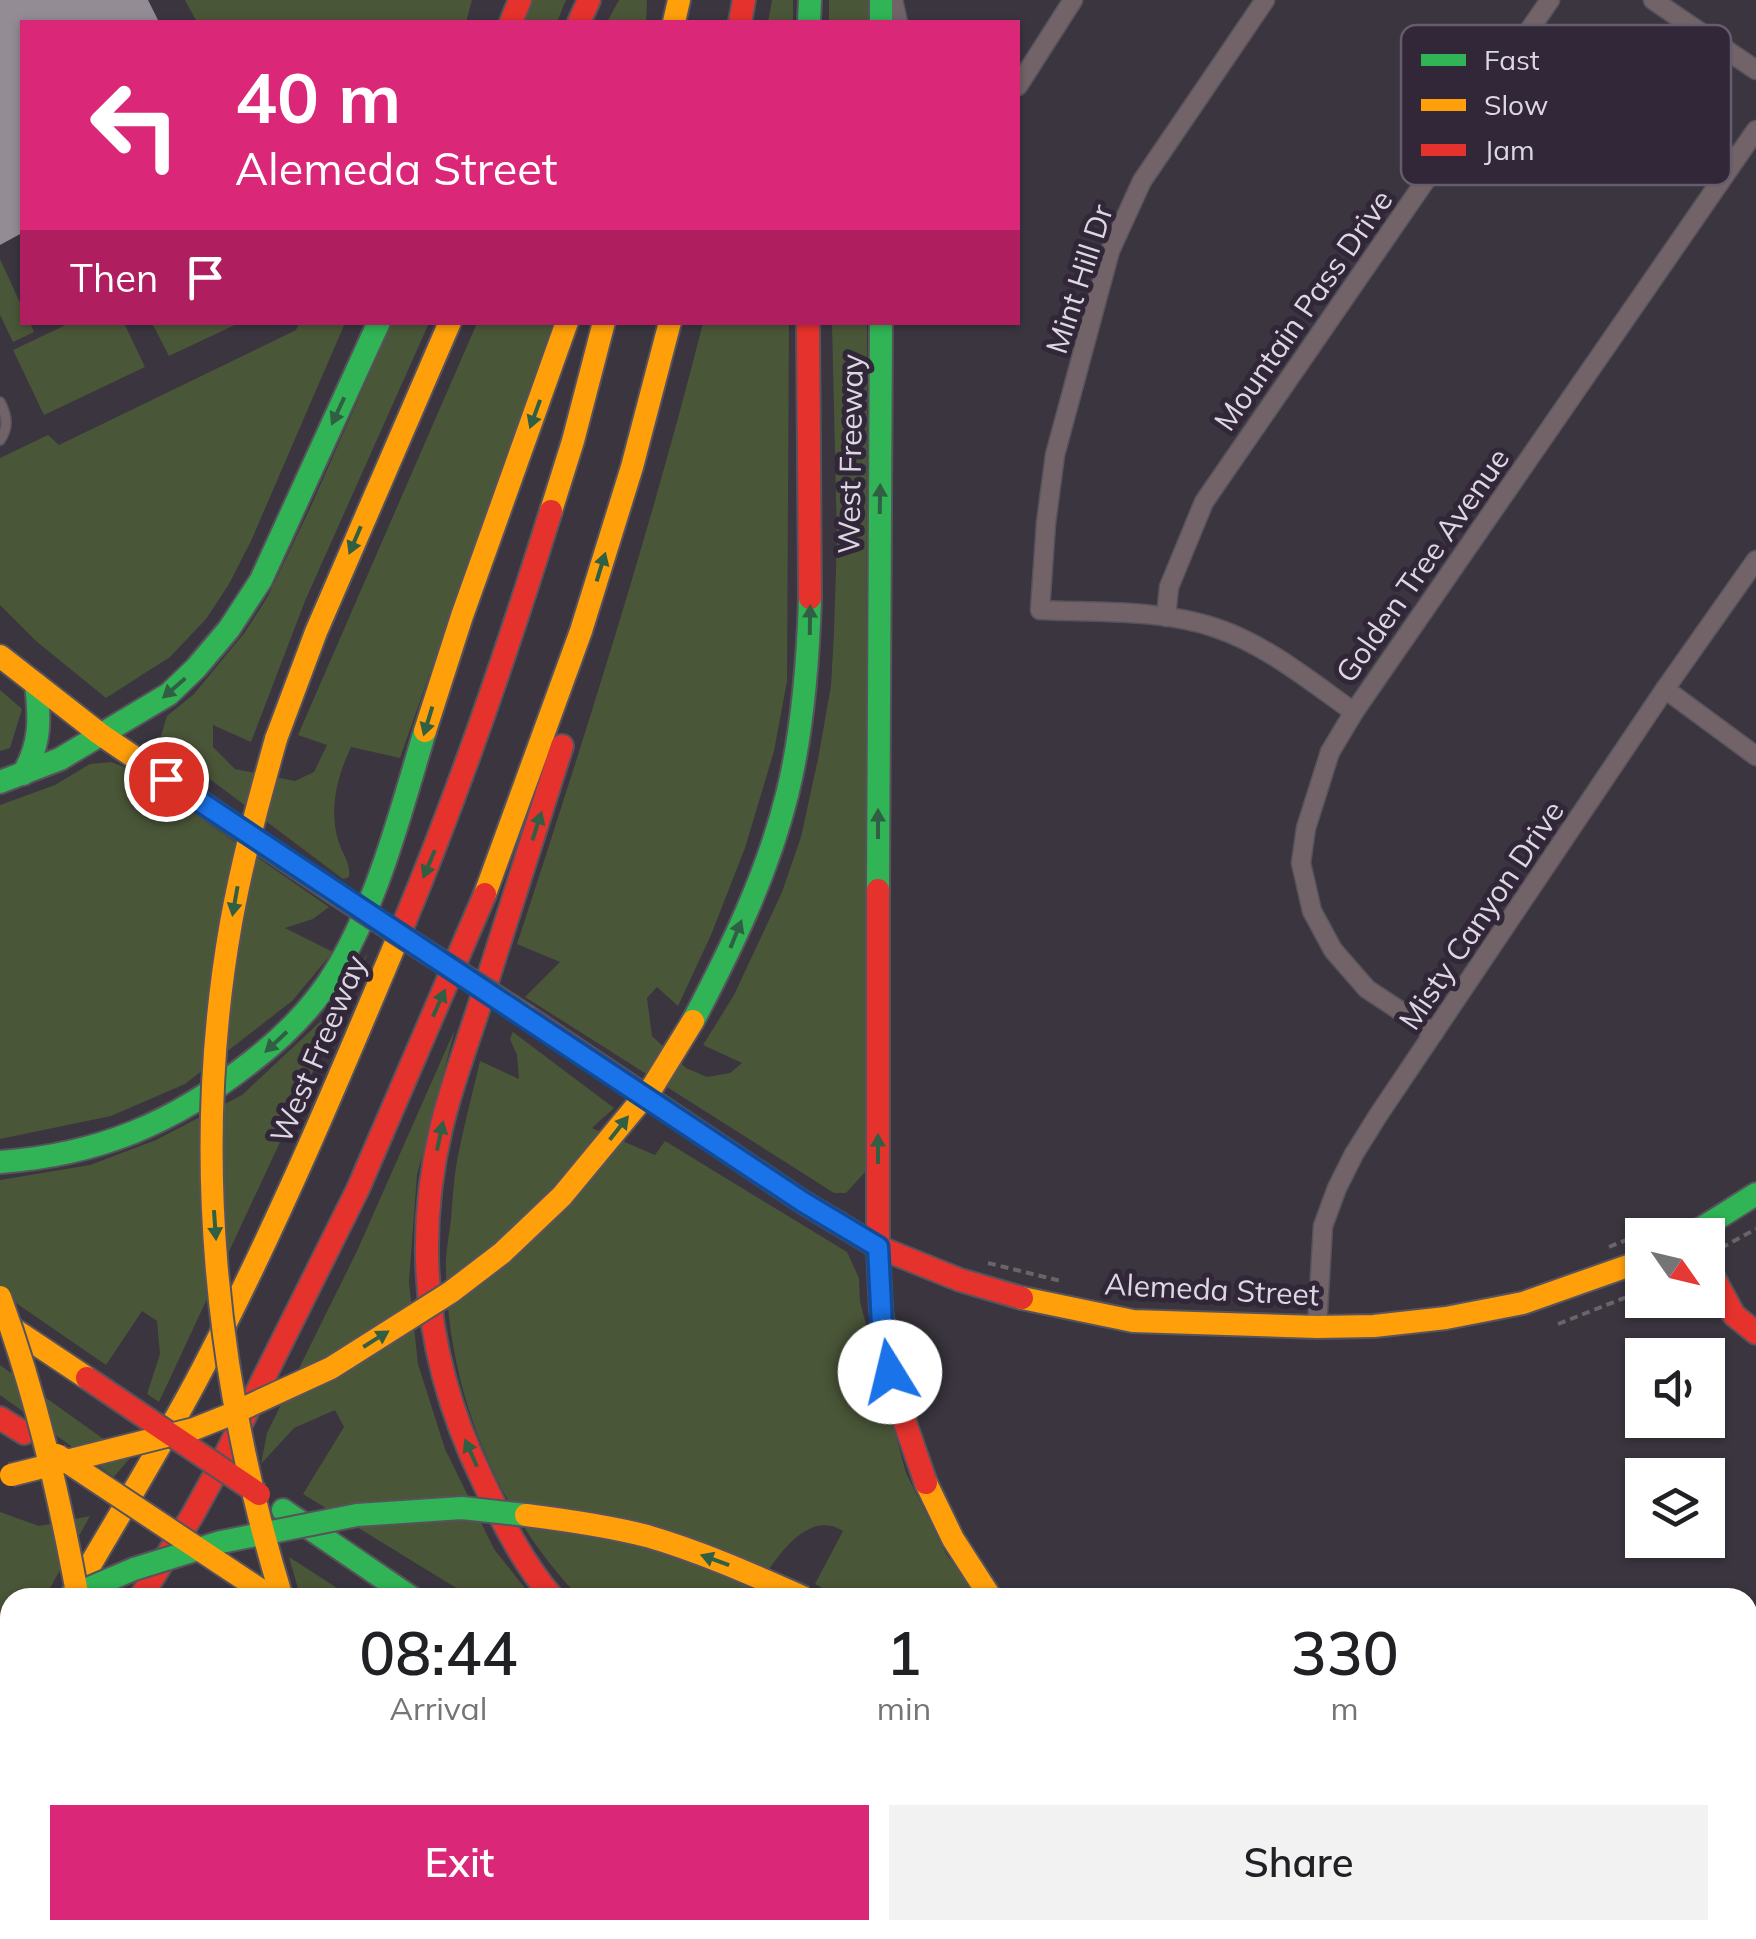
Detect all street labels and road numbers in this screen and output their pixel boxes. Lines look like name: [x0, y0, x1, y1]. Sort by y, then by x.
street label: Mountain Pass Drive: [1206, 182, 1400, 438]
street label: Mint Hill Dr: [1037, 200, 1121, 358]
street label: West Freeway: [829, 353, 871, 554]
street label: Golden Tree Avenue: [1327, 440, 1517, 690]
street label: Misty Canyon Drive: [1390, 793, 1572, 1037]
street label: West Freeway: [261, 949, 375, 1149]
street label: Alemeda Street: [1104, 1264, 1320, 1314]

